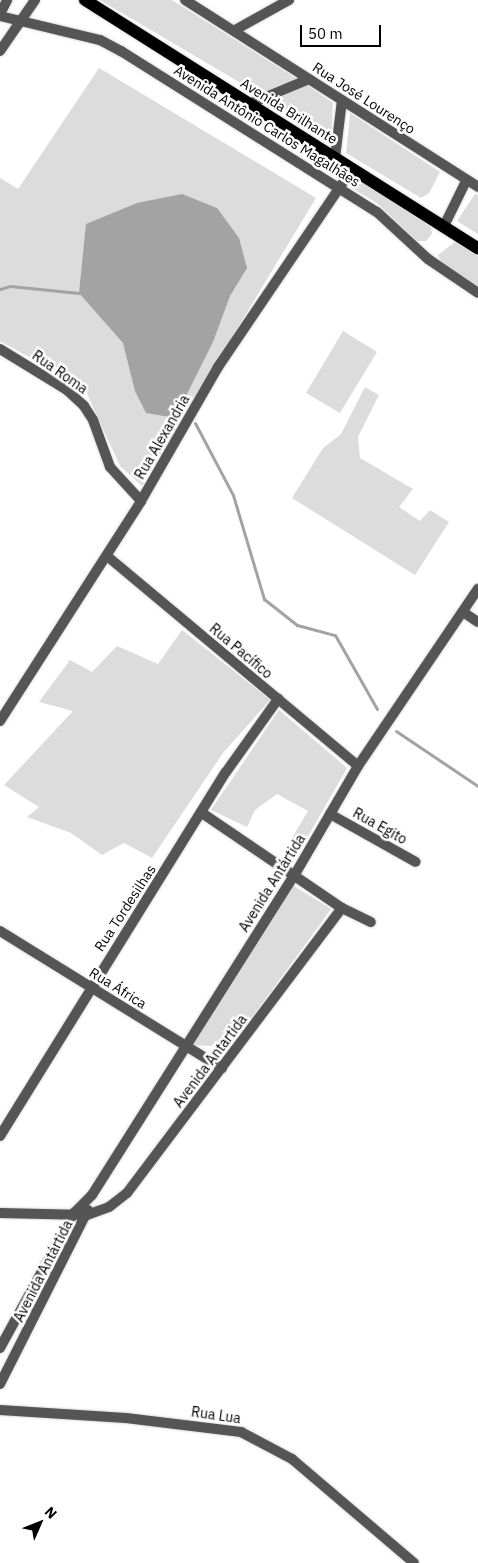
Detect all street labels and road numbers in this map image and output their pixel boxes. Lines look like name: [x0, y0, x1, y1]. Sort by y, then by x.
street label: Rua José Lourenço: [310, 59, 418, 137]
street label: Avenida Antônio Carlos Magalhães: [171, 62, 363, 190]
street label: Avenida Brilhante: [237, 74, 341, 148]
street label: Rua Roma: [29, 347, 91, 397]
street label: Rua Alexandria: [131, 392, 193, 482]
street label: Rua Pacífico: [206, 620, 276, 682]
street label: Rua Egito: [350, 804, 410, 848]
street label: Avenida Antártida: [235, 831, 309, 935]
street label: Rua Tordesilhas: [91, 862, 159, 954]
street label: Rua África: [86, 964, 150, 1012]
street label: Avenida Antartida: [170, 1011, 250, 1111]
street label: Avenida Antártida: [10, 1217, 76, 1325]
street label: Rua Lua: [190, 1403, 242, 1427]

